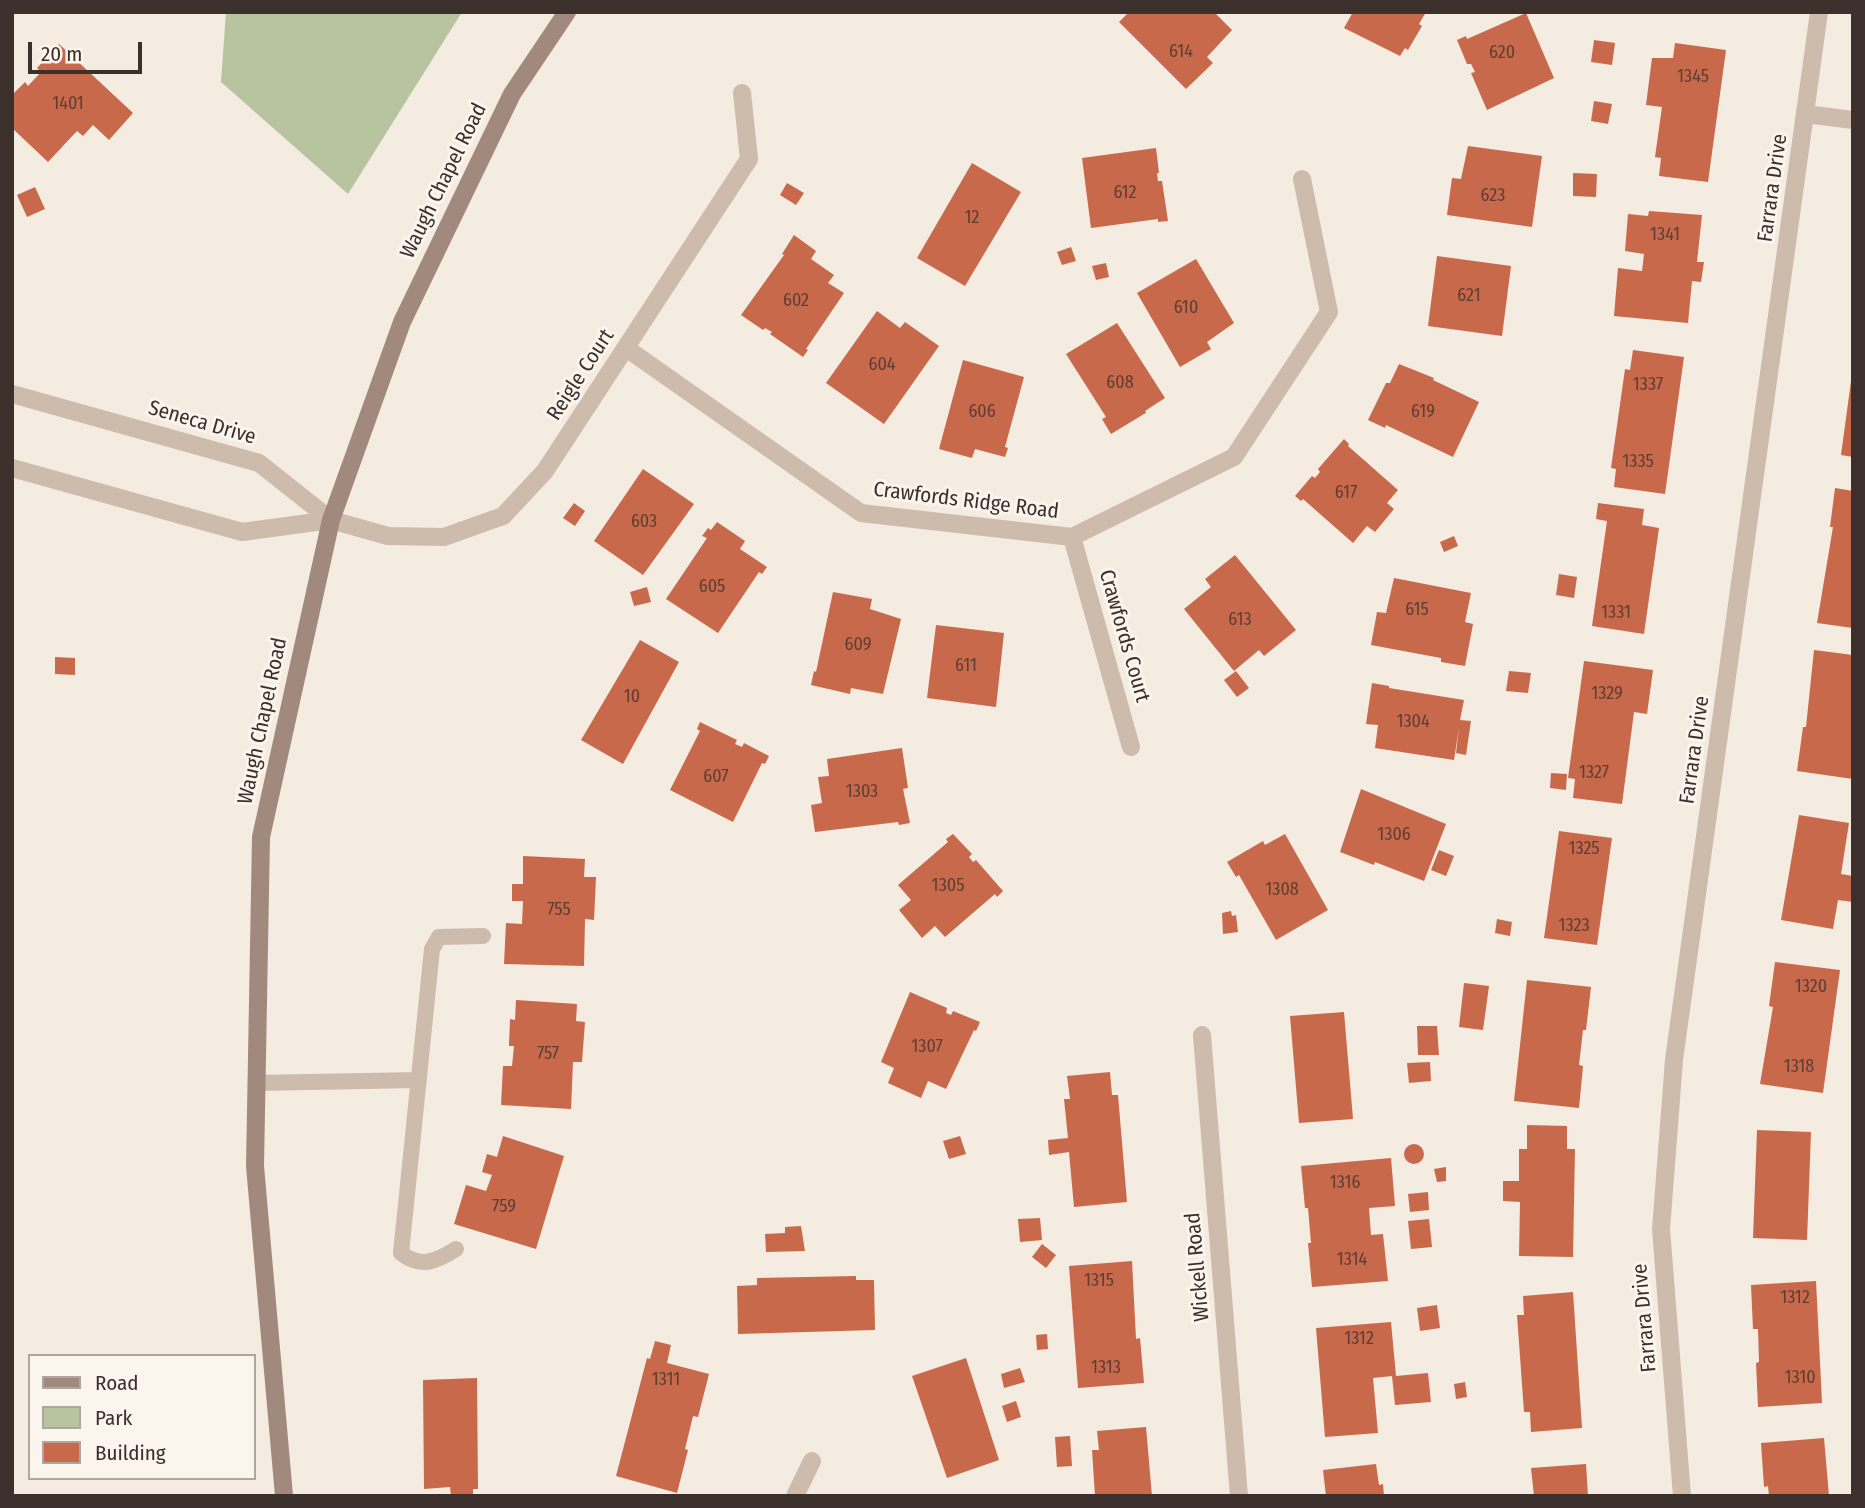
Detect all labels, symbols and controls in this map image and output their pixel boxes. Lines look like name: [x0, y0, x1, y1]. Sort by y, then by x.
scale bar: [32, 28, 145, 72]
text: 20 m: [41, 41, 82, 67]
house number: 614: [1169, 41, 1193, 63]
house number: 620: [1489, 42, 1515, 64]
house number: 1345: [1677, 66, 1709, 88]
house number: 1401: [52, 93, 84, 115]
street label: Waugh Chapel Road: [395, 99, 493, 263]
street label: Farrara Drive: [1753, 132, 1793, 244]
house number: 612: [1113, 182, 1137, 204]
house number: 623: [1481, 185, 1505, 207]
house number: 12: [965, 207, 979, 229]
house number: 1341: [1650, 224, 1680, 246]
house number: 621: [1457, 285, 1481, 307]
house number: 602: [783, 290, 809, 312]
house number: 610: [1174, 297, 1198, 319]
street label: Reigle Court: [542, 325, 620, 425]
house number: 604: [868, 354, 896, 376]
house number: 608: [1106, 372, 1134, 394]
house number: 1337: [1633, 374, 1663, 396]
street label: Seneca Drive: [145, 396, 259, 450]
house number: 606: [968, 401, 996, 423]
house number: 619: [1411, 401, 1435, 423]
house number: 1335: [1622, 451, 1654, 473]
street label: Crawfords Ridge Road: [872, 477, 1060, 525]
house number: 617: [1335, 482, 1357, 504]
house number: 603: [631, 511, 657, 533]
street label: Crawfords Court: [1093, 567, 1155, 705]
house number: 605: [699, 576, 725, 598]
house number: 615: [1405, 599, 1429, 621]
house number: 1331: [1601, 602, 1631, 624]
house number: 613: [1228, 609, 1252, 631]
house number: 609: [845, 634, 871, 656]
street label: Waugh Chapel Road: [233, 635, 293, 807]
house number: 611: [955, 655, 977, 677]
house number: 1329: [1591, 683, 1623, 705]
house number: 10: [624, 686, 640, 708]
street label: Farrara Drive: [1675, 694, 1715, 806]
house number: 1304: [1396, 711, 1430, 733]
house number: 1327: [1579, 762, 1609, 784]
house number: 607: [703, 766, 729, 788]
house number: 1303: [846, 781, 878, 803]
house number: 1306: [1377, 824, 1411, 846]
house number: 1325: [1568, 838, 1600, 860]
house number: 1305: [932, 875, 964, 897]
house number: 1308: [1265, 879, 1299, 901]
house number: 755: [547, 899, 571, 921]
house number: 1323: [1558, 915, 1590, 937]
house number: 1320: [1795, 976, 1827, 998]
house number: 1307: [911, 1036, 943, 1058]
house number: 757: [537, 1043, 559, 1065]
house number: 1318: [1784, 1056, 1814, 1078]
house number: 1316: [1330, 1172, 1360, 1194]
house number: 759: [492, 1196, 516, 1218]
street label: Wickell Road: [1181, 1211, 1215, 1323]
house number: 1314: [1337, 1249, 1367, 1271]
street label: Farrara Drive: [1628, 1263, 1662, 1373]
house number: 1315: [1084, 1270, 1114, 1292]
house number: 1312: [1780, 1287, 1810, 1309]
house number: 1312: [1344, 1328, 1374, 1350]
legend: [28, 1354, 256, 1480]
house number: 1313: [1091, 1357, 1121, 1379]
house number: 1310: [1784, 1367, 1816, 1389]
house number: 1311: [652, 1369, 680, 1391]
text: Road: [95, 1370, 139, 1396]
text: Park: [95, 1405, 132, 1431]
text: Building: [95, 1440, 166, 1466]

